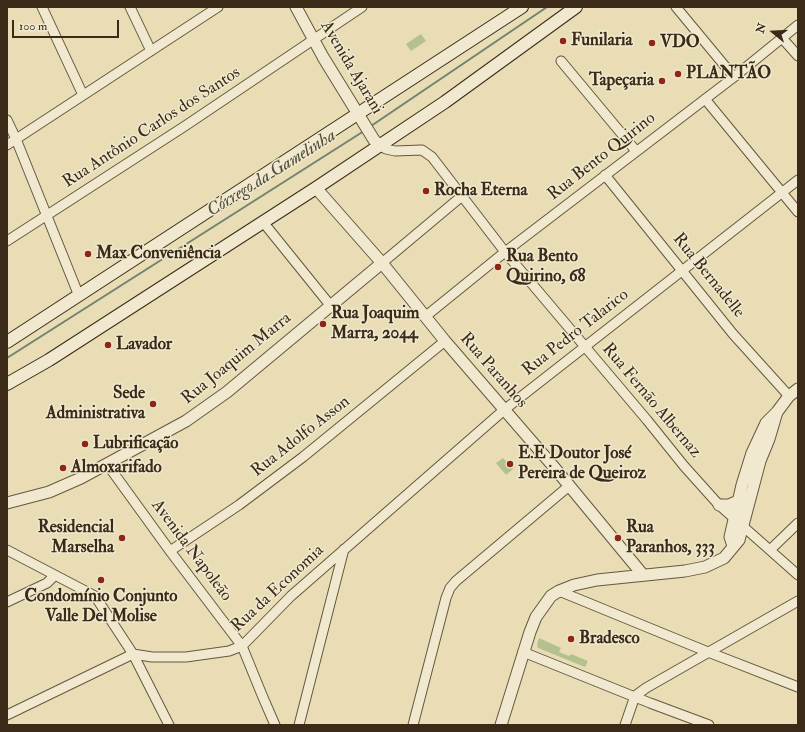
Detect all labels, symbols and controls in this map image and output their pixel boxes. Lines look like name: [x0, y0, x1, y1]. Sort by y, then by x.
scale bar: [14, 12, 121, 38]
north arrow: [753, 12, 793, 52]
street label: Avenida Ajarani: [315, 18, 387, 118]
text: 100 m: [19, 19, 47, 34]
text: N: [753, 21, 769, 35]
place label: Funilaria: [571, 31, 633, 51]
place label: VDO: [660, 33, 700, 53]
marker: Funilaria: [558, 36, 568, 46]
marker: VDO: [647, 38, 657, 48]
street label: Rua Antônio Carlos dos Santos: [59, 63, 245, 193]
place label: PLANTÃO: [686, 64, 771, 84]
marker: PLANTÃO: [673, 69, 683, 79]
place label: Tapeçaria: [589, 71, 654, 91]
marker: Tapeçaria: [657, 76, 667, 86]
street label: Rua Bento Quirino: [544, 109, 660, 205]
water label: Córrego da Gamelinha: [204, 126, 340, 222]
place label: Rocha Eterna: [434, 181, 527, 201]
marker: Rocha Eterna: [421, 186, 431, 196]
street label: Rua Bernadelle: [668, 230, 748, 322]
place label: Max Conveniência: [96, 244, 221, 264]
place label: Rua Bento Quirino, 68: [506, 247, 586, 287]
marker: Max Conveniência: [83, 249, 93, 259]
marker: Rua Bento Quirino, 68: [493, 262, 503, 272]
street label: Rua Pedro Talarico: [519, 285, 633, 381]
place label: Rua Joaquim Marra, 2044: [331, 304, 419, 344]
street label: Rua Joaquim Marra: [178, 309, 296, 409]
marker: Rua Joaquim Marra, 2044: [318, 319, 328, 329]
street label: Rua Paranhos: [455, 329, 531, 413]
place label: Lavador: [116, 335, 172, 355]
marker: Lavador: [103, 340, 113, 350]
street label: Rua Fernão Albernaz: [597, 340, 705, 462]
place label: Sede Administrativa: [46, 384, 145, 424]
street label: Rua Adolfo Asson: [248, 392, 354, 482]
marker: Sede Administrativa: [148, 399, 158, 409]
place label: Lubrificação: [93, 434, 178, 454]
marker: Lubrificação: [80, 439, 90, 449]
place label: E.E Doutor José Pereira de Queiroz: [518, 444, 646, 484]
place label: Almoxarifado: [71, 458, 162, 478]
marker: E.E Doutor José Pereira de Queiroz: [505, 459, 515, 469]
marker: Almoxarifado: [58, 463, 68, 473]
street label: Avenida Napoleão: [146, 496, 236, 606]
place label: Residencial Marselha: [38, 518, 114, 558]
place label: Rua Paranhos, 333: [626, 518, 715, 558]
marker: Residencial Marselha: [117, 533, 127, 543]
marker: Rua Paranhos, 333: [613, 533, 623, 543]
street label: Rua da Economia: [227, 541, 329, 637]
marker: Condomínio Conjunto Valle Del Molise: [96, 575, 106, 585]
place label: Condomínio Conjunto Valle Del Molise: [25, 587, 177, 627]
place label: Bradesco: [579, 629, 640, 649]
marker: Bradesco: [566, 634, 576, 644]

